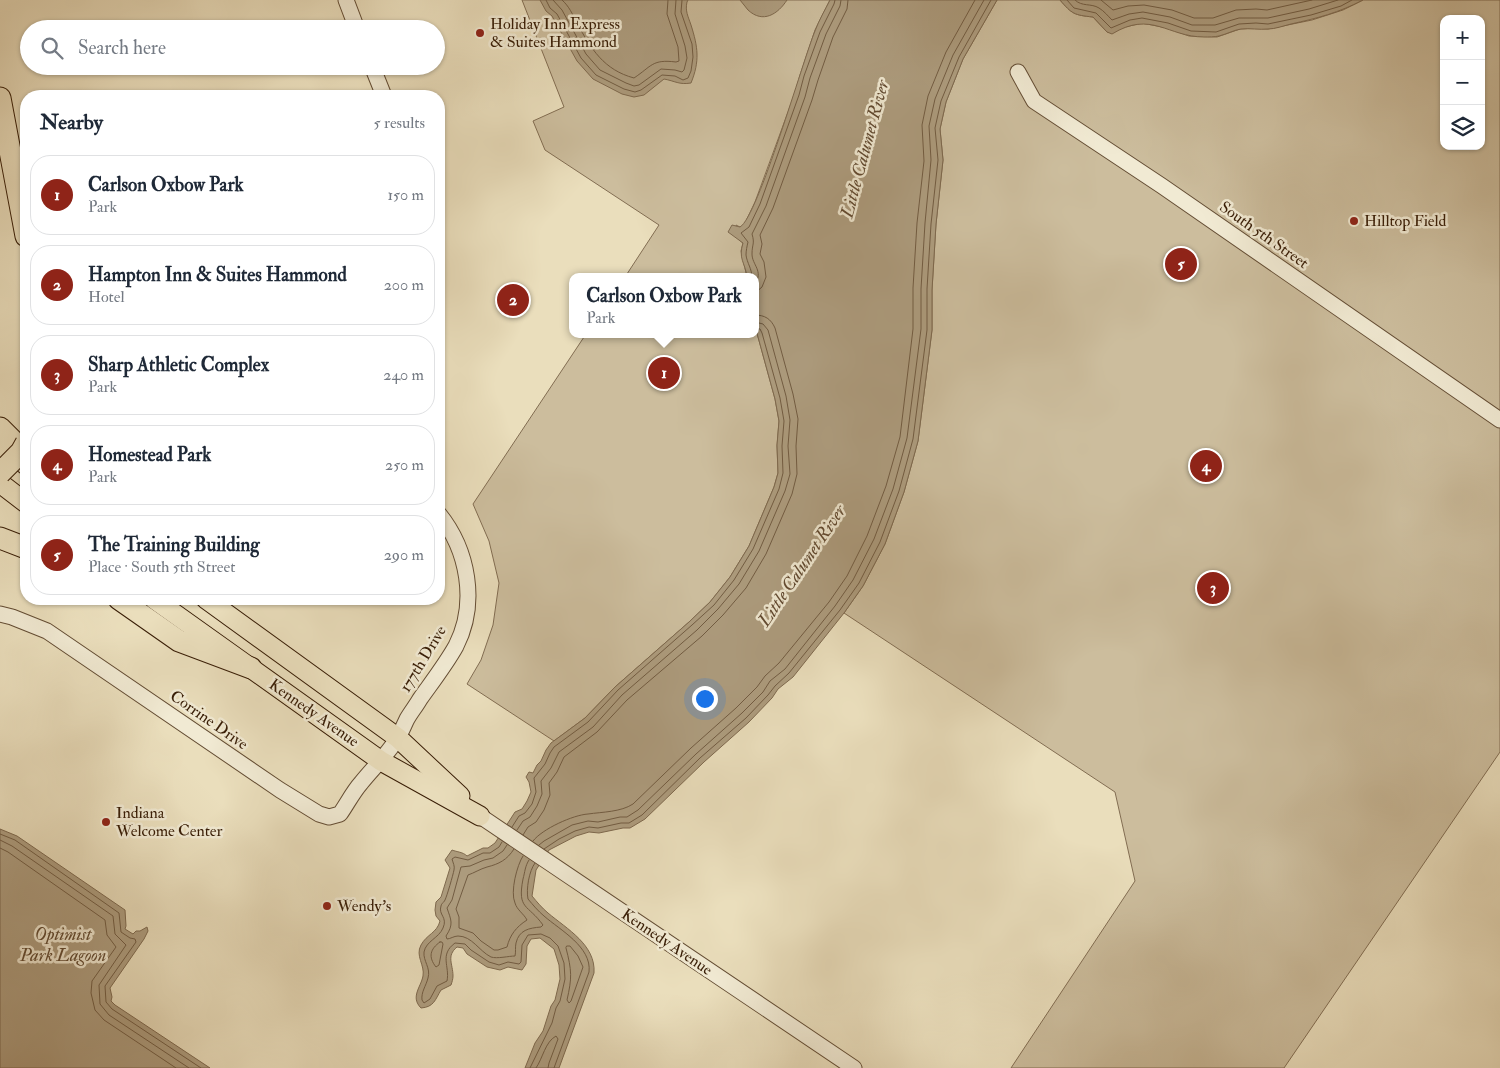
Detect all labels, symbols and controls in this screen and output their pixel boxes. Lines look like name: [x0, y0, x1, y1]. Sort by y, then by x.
place label: Holiday Inn Express & Suites Hammond: [490, 14, 620, 52]
map controls: [1440, 15, 1485, 150]
button: +: [1440, 15, 1485, 60]
search box: [20, 20, 445, 75]
marker: Holiday Inn Express & Suites Hammond: [474, 27, 486, 39]
icon: search: [38, 34, 66, 62]
text: Search here: [78, 36, 166, 60]
button: −: [1440, 60, 1485, 105]
water label: Little Calumet River: [835, 76, 895, 221]
button: layers: [1440, 105, 1485, 150]
text: Nearby: [40, 109, 103, 136]
text: 5 results: [374, 113, 425, 133]
text: Carlson Oxbow Park: [88, 173, 244, 197]
text: 1: [54, 185, 60, 205]
text: 150 m: [387, 185, 424, 205]
text: Park: [88, 197, 117, 217]
street label: South 5th Street: [1216, 197, 1312, 273]
place label: Hilltop Field: [1364, 211, 1447, 232]
marker: Hilltop Field: [1348, 215, 1360, 227]
pin: 5: [1165, 245, 1197, 283]
text: Hampton Inn & Suites Hammond: [88, 263, 347, 287]
popup: [569, 273, 759, 338]
text: 2: [53, 275, 61, 295]
text: 200 m: [384, 275, 424, 295]
pin: 2: [497, 281, 529, 319]
text: Carlson Oxbow Park: [586, 284, 742, 308]
text: Hotel: [88, 287, 125, 307]
text: Park: [586, 308, 615, 328]
text: Sharp Athletic Complex: [88, 353, 269, 377]
pin: 1: [648, 354, 680, 392]
text: 3: [54, 365, 60, 385]
text: 240 m: [383, 365, 424, 385]
text: Park: [88, 377, 117, 397]
text: Homestead Park: [88, 443, 211, 467]
pin: 4: [1190, 447, 1222, 485]
text: 4: [53, 455, 61, 475]
text: 250 m: [385, 455, 424, 475]
text: Park: [88, 467, 117, 487]
water label: Little Calumet River: [752, 500, 852, 632]
text: The Training Building: [88, 533, 260, 557]
text: 5: [53, 545, 61, 565]
text: 290 m: [384, 545, 424, 565]
text: Place · South 5th Street: [88, 557, 235, 577]
pin: 3: [1197, 569, 1229, 607]
street label: 177th Drive: [395, 622, 451, 696]
street label: Kennedy Avenue: [265, 675, 363, 752]
street label: Corrine Drive: [166, 686, 252, 754]
your location: [692, 686, 718, 712]
place label: Indiana Welcome Center: [115, 803, 223, 841]
marker: Indiana Welcome Center: [100, 816, 112, 828]
place label: Wendy's: [336, 896, 391, 916]
marker: Wendy's: [321, 900, 333, 912]
street label: Kennedy Avenue: [618, 904, 717, 980]
water label: Optimist Park Lagoon: [19, 923, 106, 967]

